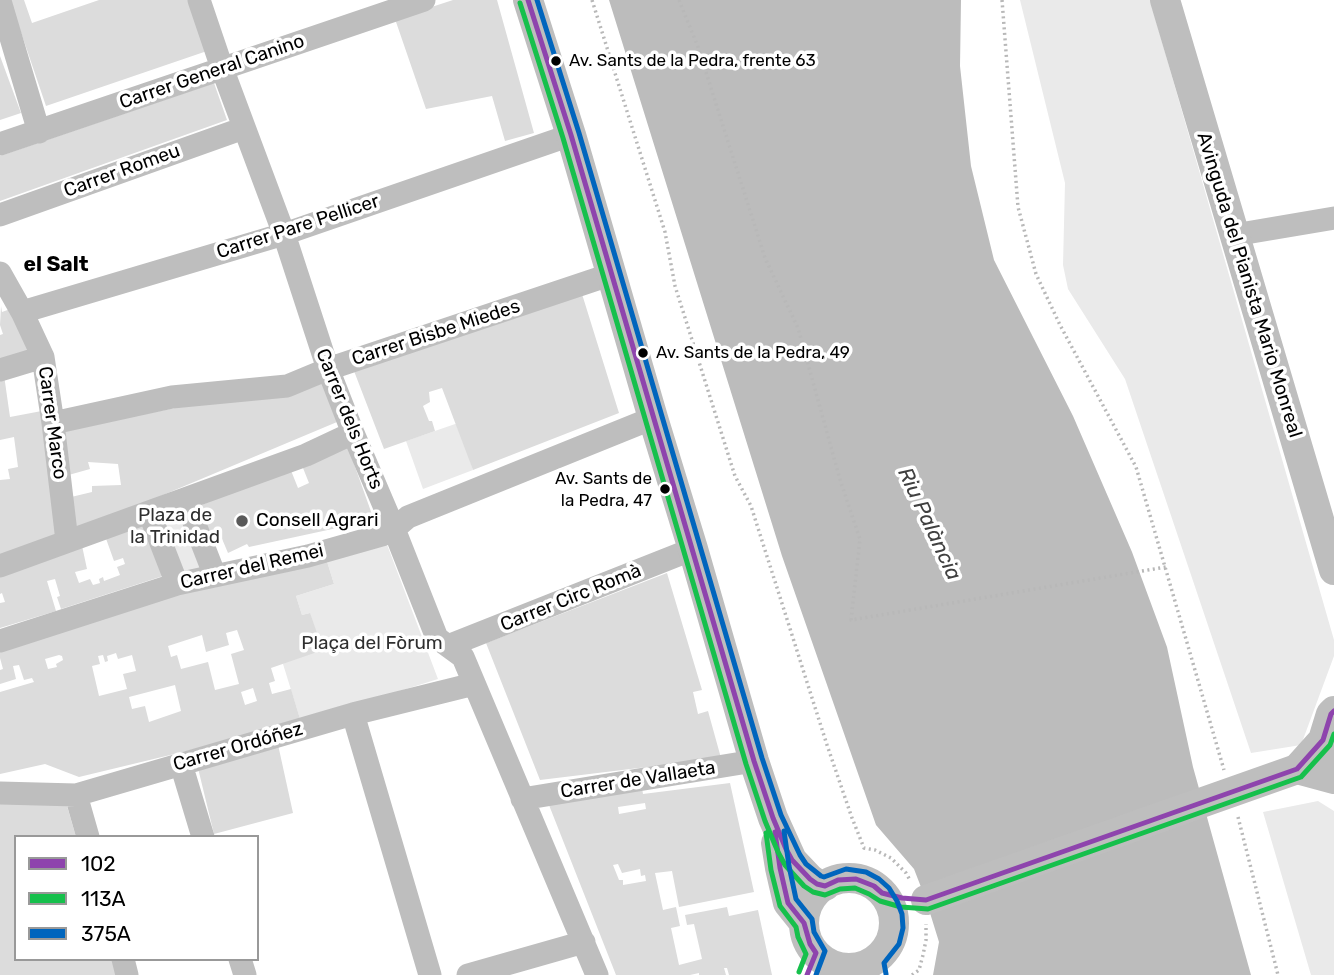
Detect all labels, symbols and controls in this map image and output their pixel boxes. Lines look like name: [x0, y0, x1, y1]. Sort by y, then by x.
street label: Carrer General Canino: [117, 30, 307, 114]
place label: Av. Sants de la Pedra, frente 63: [569, 51, 816, 71]
marker: Av. Sants de la Pedra, frente 63: [549, 54, 563, 68]
street label: Avinguda del Pianista Mario Monreal: [1192, 130, 1306, 440]
street label: Carrer Romeu: [61, 139, 183, 203]
street label: Carrer Pare Pellicer: [214, 190, 382, 264]
district label: el Salt: [23, 252, 89, 278]
street label: Carrer Bisbe Miedes: [349, 295, 523, 371]
place label: Av. Sants de la Pedra, 49: [656, 343, 850, 363]
street label: Carrer dels Horts: [310, 345, 388, 493]
marker: Av. Sants de la Pedra, 49: [636, 346, 650, 360]
street label: Carrer Marco: [33, 365, 71, 481]
water label: Riu Palància: [892, 464, 966, 584]
place label: Av. Sants de la Pedra, 47: [555, 469, 652, 509]
marker: Av. Sants de la Pedra, 47: [658, 482, 672, 496]
park label: Plaza de la Trinidad: [130, 505, 220, 549]
place label: Consell Agrari: [256, 510, 379, 532]
marker: Consell Agrari: [234, 513, 250, 529]
street label: Carrer del Remei: [178, 539, 326, 595]
street label: Carrer Circ Romà: [497, 559, 645, 637]
park label: Plaça del Fòrum: [301, 633, 443, 655]
street label: Carrer Ordóñez: [171, 718, 305, 776]
street label: Carrer de Vallaeta: [559, 756, 717, 804]
legend: [14, 835, 259, 961]
text: 102: [81, 851, 116, 876]
text: 113A: [81, 886, 126, 911]
text: 375A: [81, 921, 131, 946]

